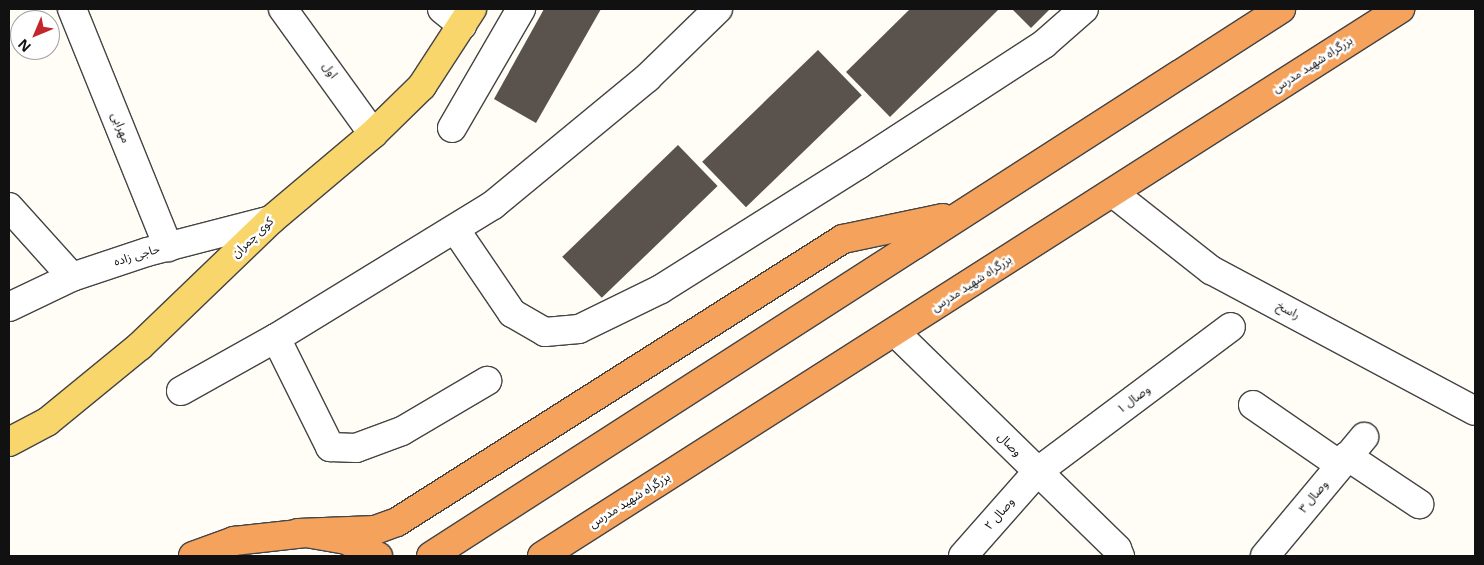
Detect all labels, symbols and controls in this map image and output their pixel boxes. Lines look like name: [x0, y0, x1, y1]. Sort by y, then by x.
north arrow: [10, 10, 60, 60]
text: N: [10, 31, 39, 60]
street label: بزرگراه شهید مدرس: [1270, 34, 1356, 96]
street label: اول: [318, 60, 340, 82]
street label: مهرابی: [107, 111, 133, 145]
street label: کوی چمران: [229, 215, 277, 261]
street label: حاجی زاده: [112, 242, 162, 270]
street label: بزرگراه شهید مدرس: [929, 253, 1015, 315]
street label: راسخ: [1274, 299, 1302, 323]
street label: وصال ۱: [1114, 383, 1154, 417]
street label: وصال: [994, 430, 1024, 460]
street label: بزرگراه شهید مدرس: [587, 470, 673, 532]
street label: وصال ۳: [1296, 478, 1332, 516]
street label: وصال ۲: [982, 495, 1018, 533]

